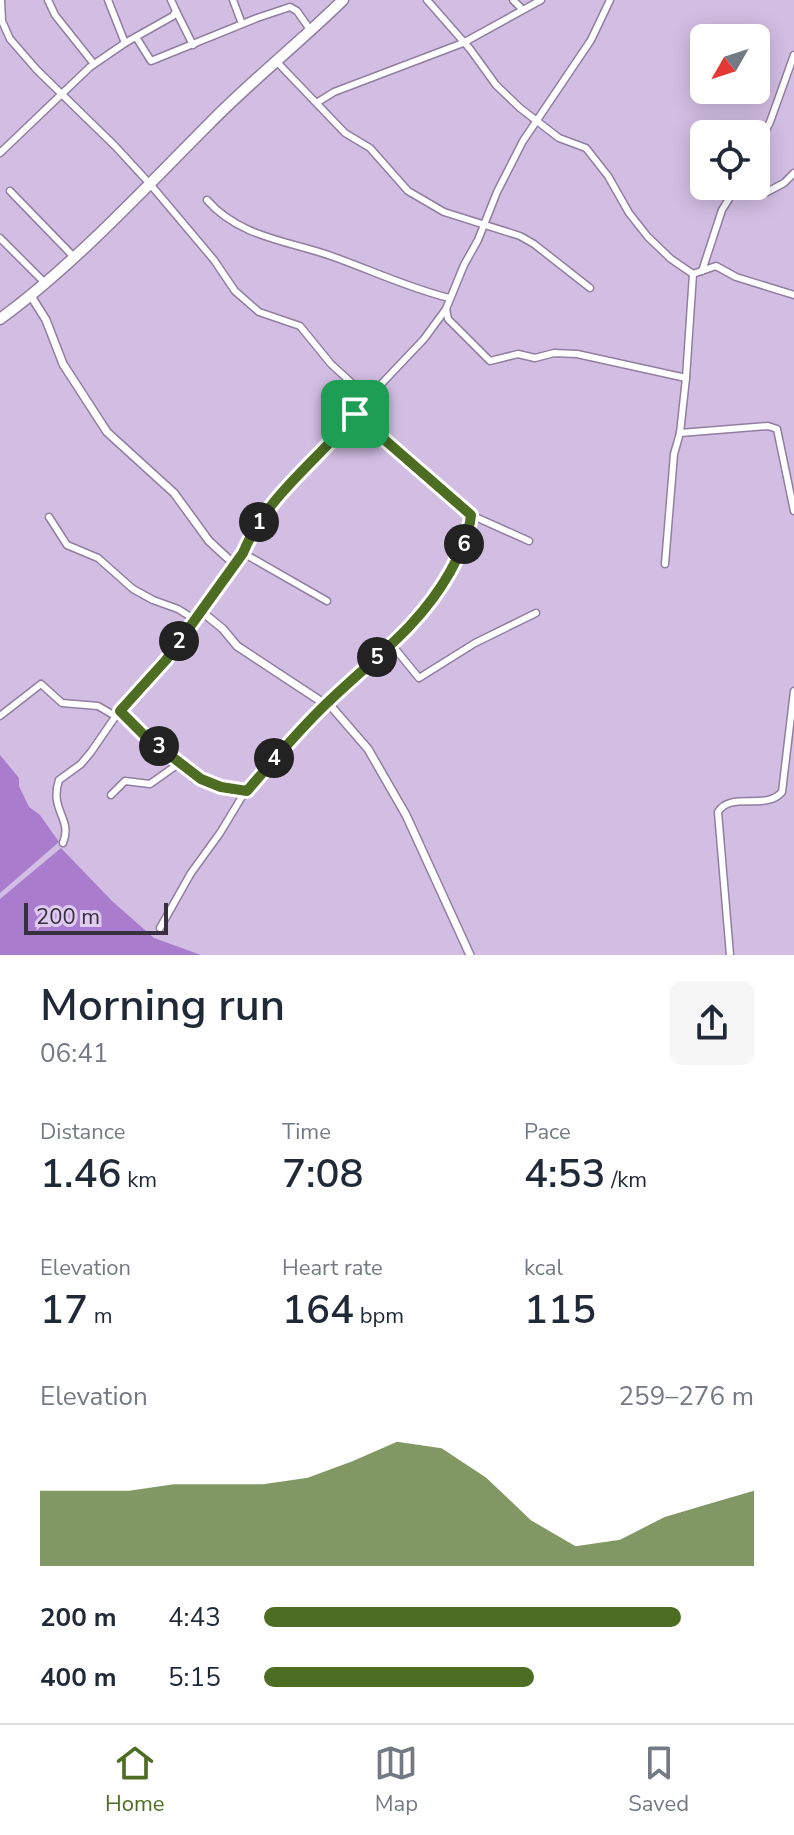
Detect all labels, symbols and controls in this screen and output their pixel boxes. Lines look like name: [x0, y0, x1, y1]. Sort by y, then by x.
north arrow: [690, 24, 770, 104]
map controls: [690, 24, 770, 200]
button: locate: [690, 120, 770, 200]
pin: [321, 380, 389, 448]
icon: arrive: [333, 392, 377, 436]
pin: 1: [239, 502, 279, 542]
text: 1: [252, 507, 266, 537]
pin: 6: [444, 524, 484, 564]
text: 6: [457, 529, 471, 559]
pin: 2: [159, 621, 199, 661]
text: 2: [172, 626, 186, 656]
pin: 5: [357, 637, 397, 677]
text: 5: [370, 642, 384, 672]
pin: 3: [139, 726, 179, 766]
text: 3: [152, 731, 166, 761]
pin: 4: [254, 738, 294, 778]
text: 4: [267, 743, 281, 773]
scale bar: [24, 899, 168, 935]
text: 200 m: [36, 902, 100, 932]
text: Morning run: [40, 976, 285, 1036]
button: share: [670, 981, 754, 1065]
text: 06:41: [40, 1036, 108, 1071]
text: Distance: [40, 1117, 125, 1147]
text: Time: [282, 1117, 331, 1147]
text: Pace: [524, 1117, 571, 1147]
text: 1.46: [40, 1147, 121, 1201]
text: 7:08: [282, 1147, 363, 1201]
text: 4:53: [524, 1147, 605, 1201]
text: km: [121, 1165, 157, 1195]
text: /km: [605, 1165, 647, 1195]
text: Elevation: [40, 1253, 131, 1283]
text: Heart rate: [282, 1253, 383, 1283]
text: kcal: [524, 1253, 563, 1283]
text: 17: [40, 1283, 88, 1337]
text: 164: [282, 1283, 354, 1337]
text: 115: [524, 1283, 596, 1337]
text: m: [88, 1301, 113, 1331]
text: bpm: [354, 1301, 404, 1331]
text: Elevation: [40, 1379, 148, 1414]
text: 259–276 m: [618, 1379, 754, 1414]
text: 200 m: [40, 1600, 117, 1635]
text: 4:43: [168, 1600, 221, 1635]
text: 400 m: [40, 1660, 117, 1695]
text: 5:15: [168, 1660, 221, 1695]
tab: Home: [105, 1741, 164, 1819]
tab: Map: [374, 1741, 418, 1819]
tab: Saved: [628, 1741, 689, 1819]

